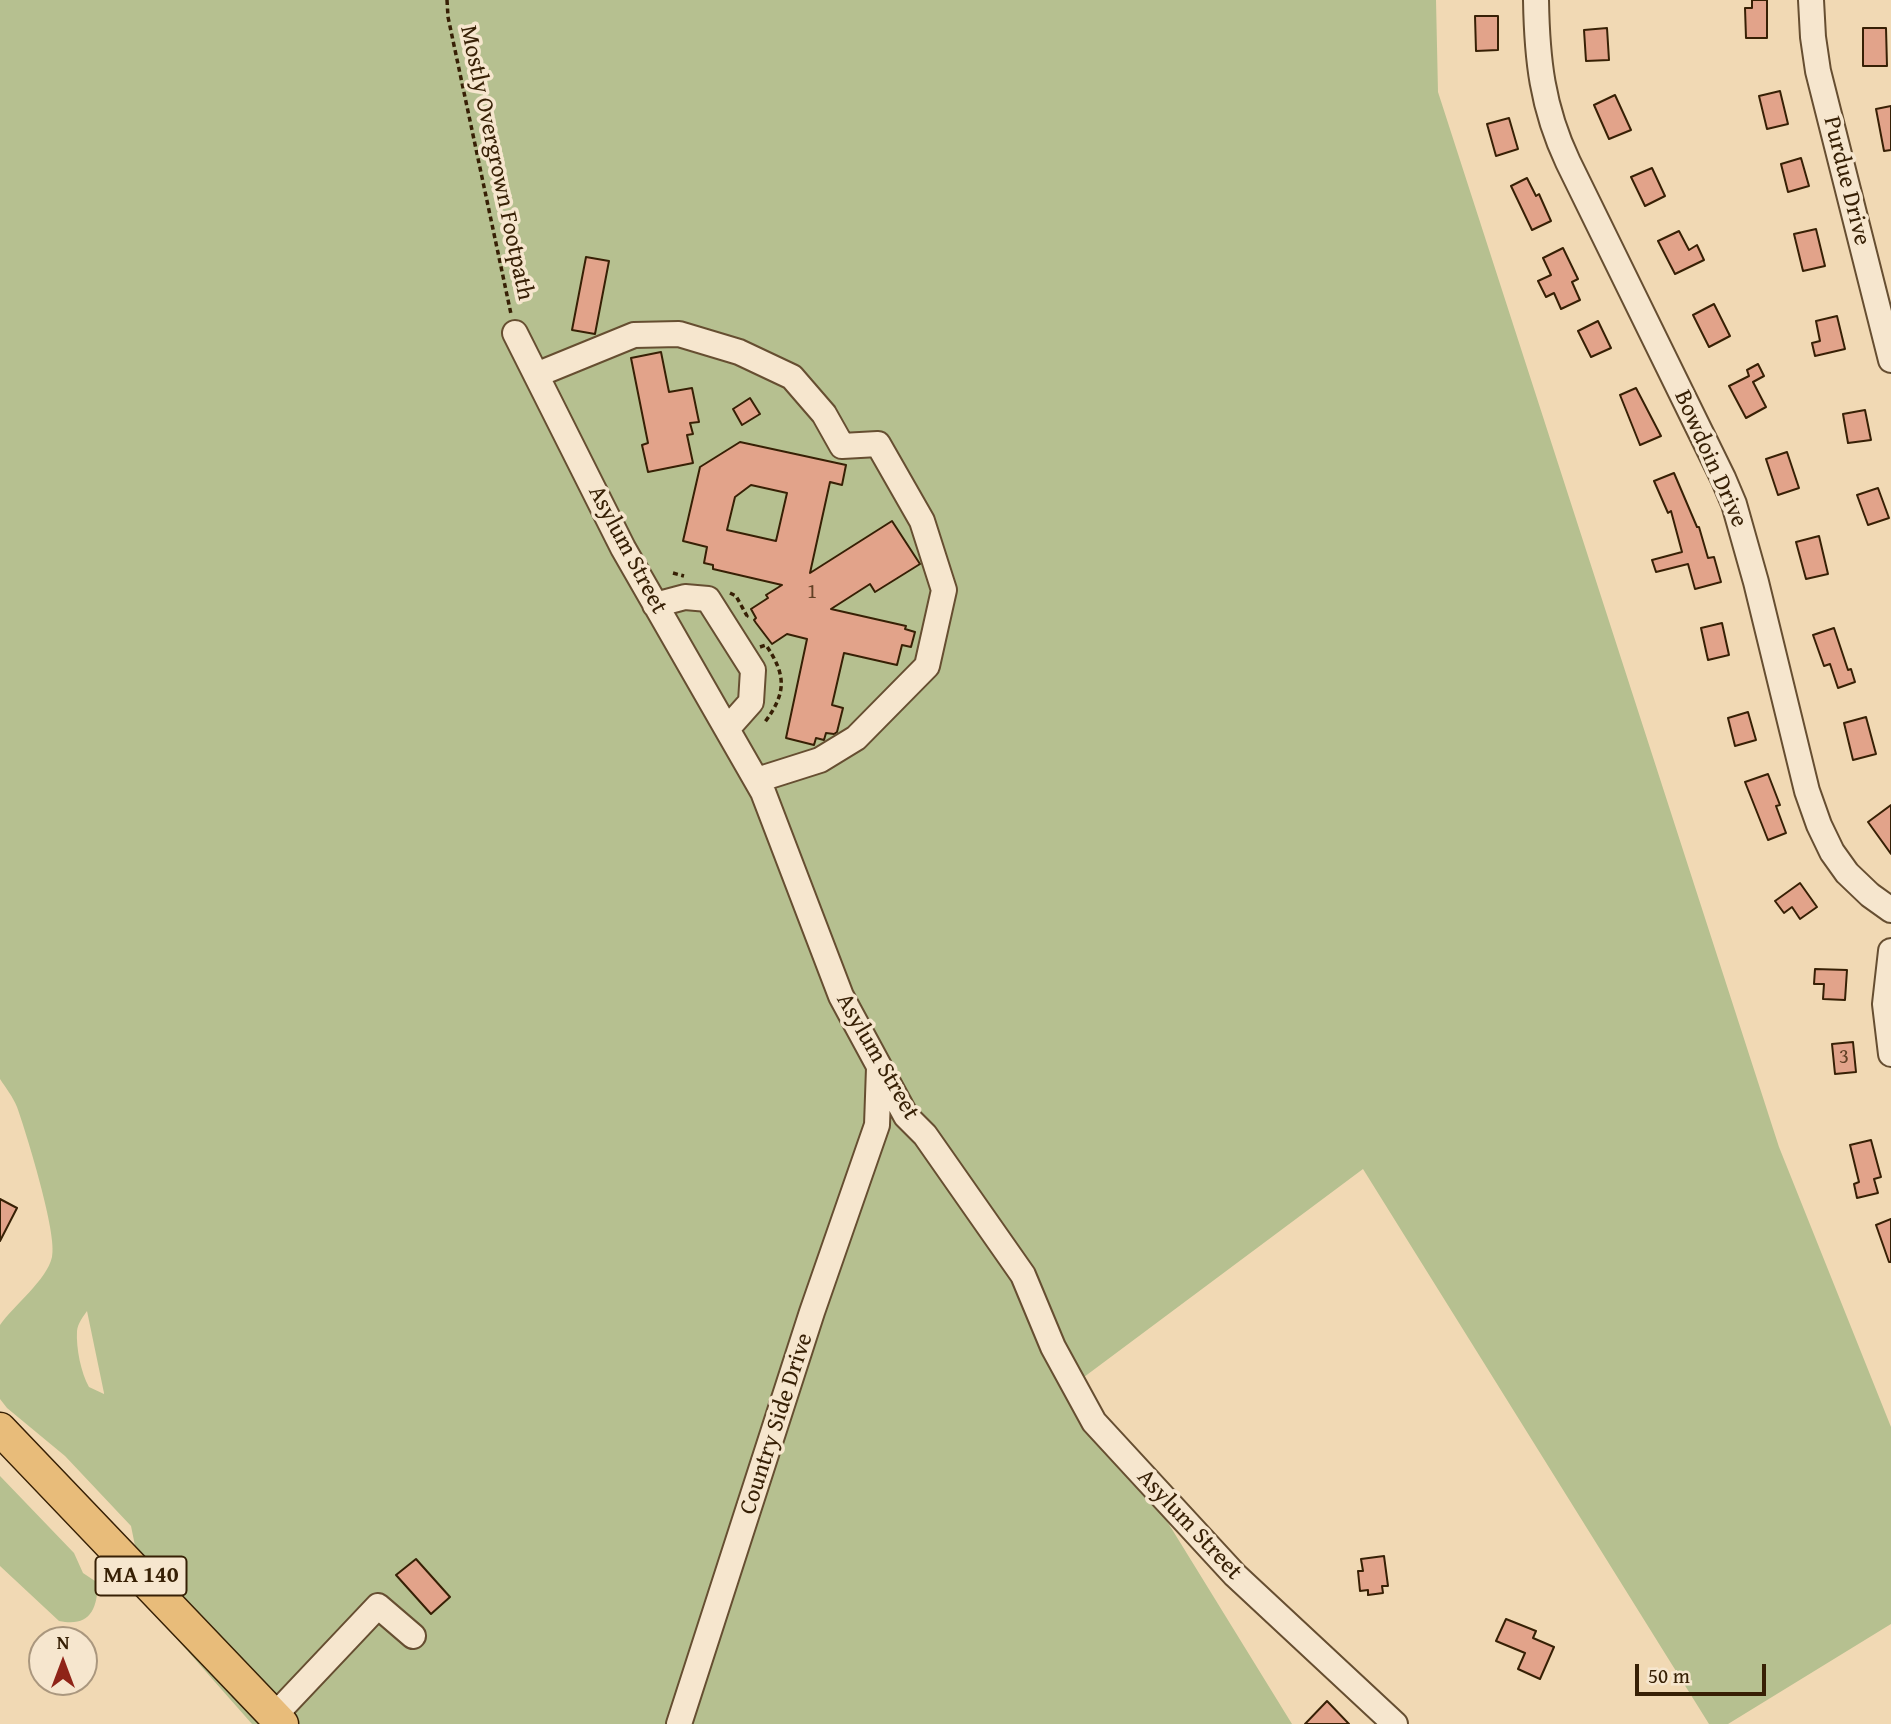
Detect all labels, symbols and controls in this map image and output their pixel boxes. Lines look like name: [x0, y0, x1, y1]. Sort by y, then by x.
street label: Mostly Overgrown Footpath: [453, 23, 539, 303]
street label: Purdue Drive: [1816, 114, 1876, 248]
street label: Bowdoin Drive: [1667, 386, 1753, 532]
street label: Asylum Street: [581, 481, 673, 619]
house number: 1: [807, 580, 817, 606]
street label: Asylum Street: [829, 989, 925, 1125]
house number: 3: [1839, 1045, 1849, 1071]
street label: Country Side Drive: [734, 1330, 820, 1518]
street label: Asylum Street: [1130, 1463, 1248, 1587]
road number: MA 140: [96, 1556, 186, 1596]
north arrow: [28, 1626, 98, 1696]
text: N: [57, 1628, 69, 1656]
scale bar: [1639, 1650, 1770, 1694]
text: 50 m: [1648, 1660, 1690, 1691]

